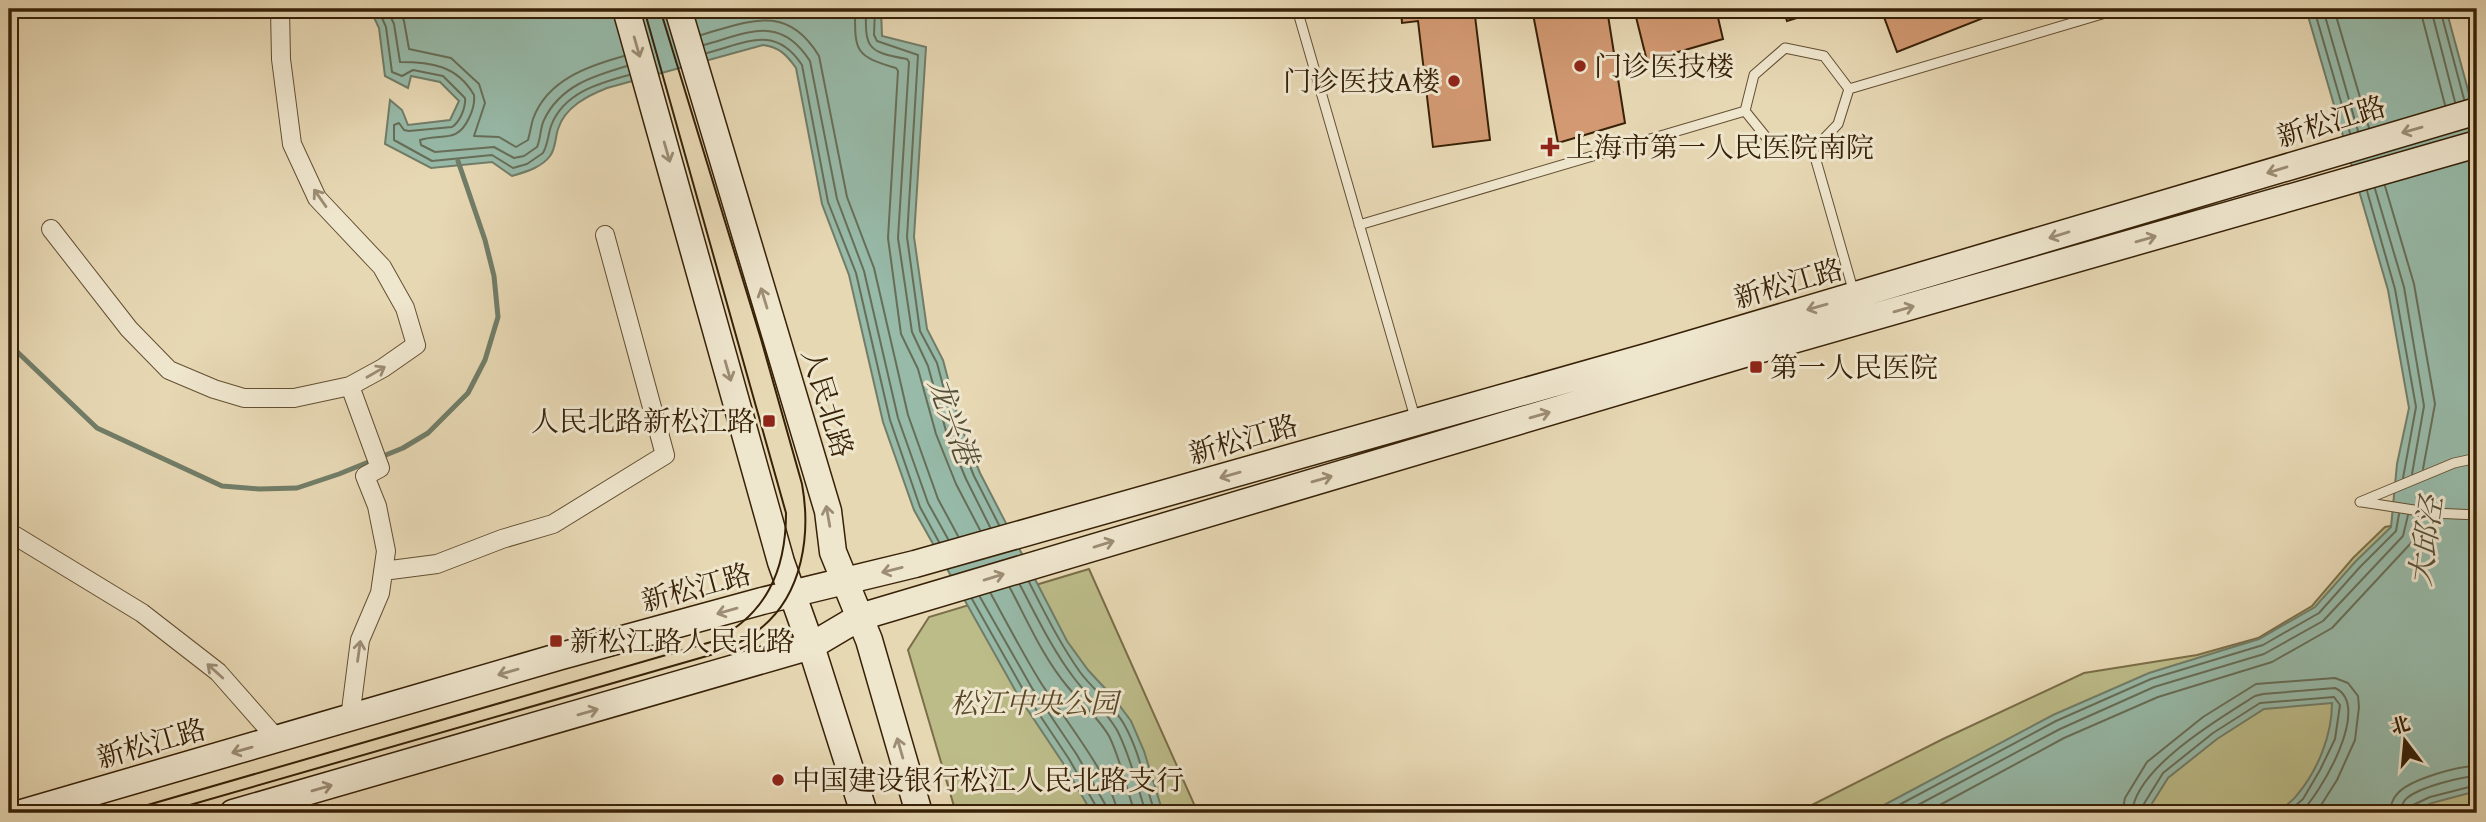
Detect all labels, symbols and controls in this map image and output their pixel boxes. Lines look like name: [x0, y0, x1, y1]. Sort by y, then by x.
one-way arrow: [632, 36, 645, 58]
place label: 门诊医技楼: [1594, 45, 1734, 86]
marker: 门诊医技楼: [1572, 58, 1588, 74]
place label: 门诊医技A楼: [1283, 60, 1440, 101]
marker: 门诊医技A楼: [1446, 73, 1462, 89]
street label: 新松江路: [2271, 85, 2390, 157]
one-way arrow: [2401, 125, 2423, 138]
place label: 上海市第一人民医院南院: [1566, 126, 1874, 167]
marker: 上海市第一人民医院南院: [1540, 137, 1560, 157]
one-way arrow: [661, 140, 674, 162]
one-way arrow: [2266, 165, 2288, 178]
one-way arrow: [313, 189, 327, 208]
one-way arrow: [2048, 230, 2070, 243]
one-way arrow: [2135, 232, 2157, 245]
street label: 新松江路: [1728, 247, 1847, 318]
one-way arrow: [757, 287, 770, 309]
one-way arrow: [1807, 301, 1829, 314]
one-way arrow: [1893, 301, 1915, 314]
street label: 人民北路: [792, 343, 864, 462]
place label: 第一人民医院: [1770, 346, 1938, 387]
one-way arrow: [722, 359, 735, 381]
marker: 第一人民医院: [1748, 359, 1764, 375]
one-way arrow: [365, 365, 385, 379]
water label: 龙兴港: [918, 371, 991, 474]
place label: 人民北路新松江路: [531, 400, 755, 441]
street label: 新松江路: [1183, 403, 1302, 474]
one-way arrow: [1529, 407, 1551, 420]
marker: 人民北路新松江路: [761, 413, 777, 429]
one-way arrow: [1220, 469, 1242, 482]
one-way arrow: [1310, 472, 1332, 485]
water label: 大邱泾: [2397, 491, 2453, 588]
one-way arrow: [821, 505, 834, 528]
one-way arrow: [1092, 536, 1114, 549]
street label: 新松江路: [636, 552, 755, 621]
one-way arrow: [881, 564, 904, 577]
one-way arrow: [982, 569, 1004, 582]
one-way arrow: [716, 605, 738, 618]
place label: 新松江路人民北路: [570, 620, 794, 661]
marker: 新松江路人民北路: [548, 633, 564, 649]
one-way arrow: [352, 640, 365, 663]
one-way arrow: [206, 663, 224, 679]
one-way arrow: [497, 666, 519, 679]
park label: 松江中央公园: [950, 682, 1122, 723]
one-way arrow: [576, 704, 598, 717]
north arrow: [2370, 706, 2440, 776]
street label: 新松江路: [91, 707, 210, 778]
text: 北: [2387, 709, 2413, 741]
one-way arrow: [893, 737, 906, 759]
one-way arrow: [231, 744, 253, 757]
place label: 中国建设银行松江人民北路支行: [792, 759, 1184, 800]
marker: 中国建设银行松江人民北路支行: [770, 772, 786, 788]
one-way arrow: [310, 781, 333, 794]

